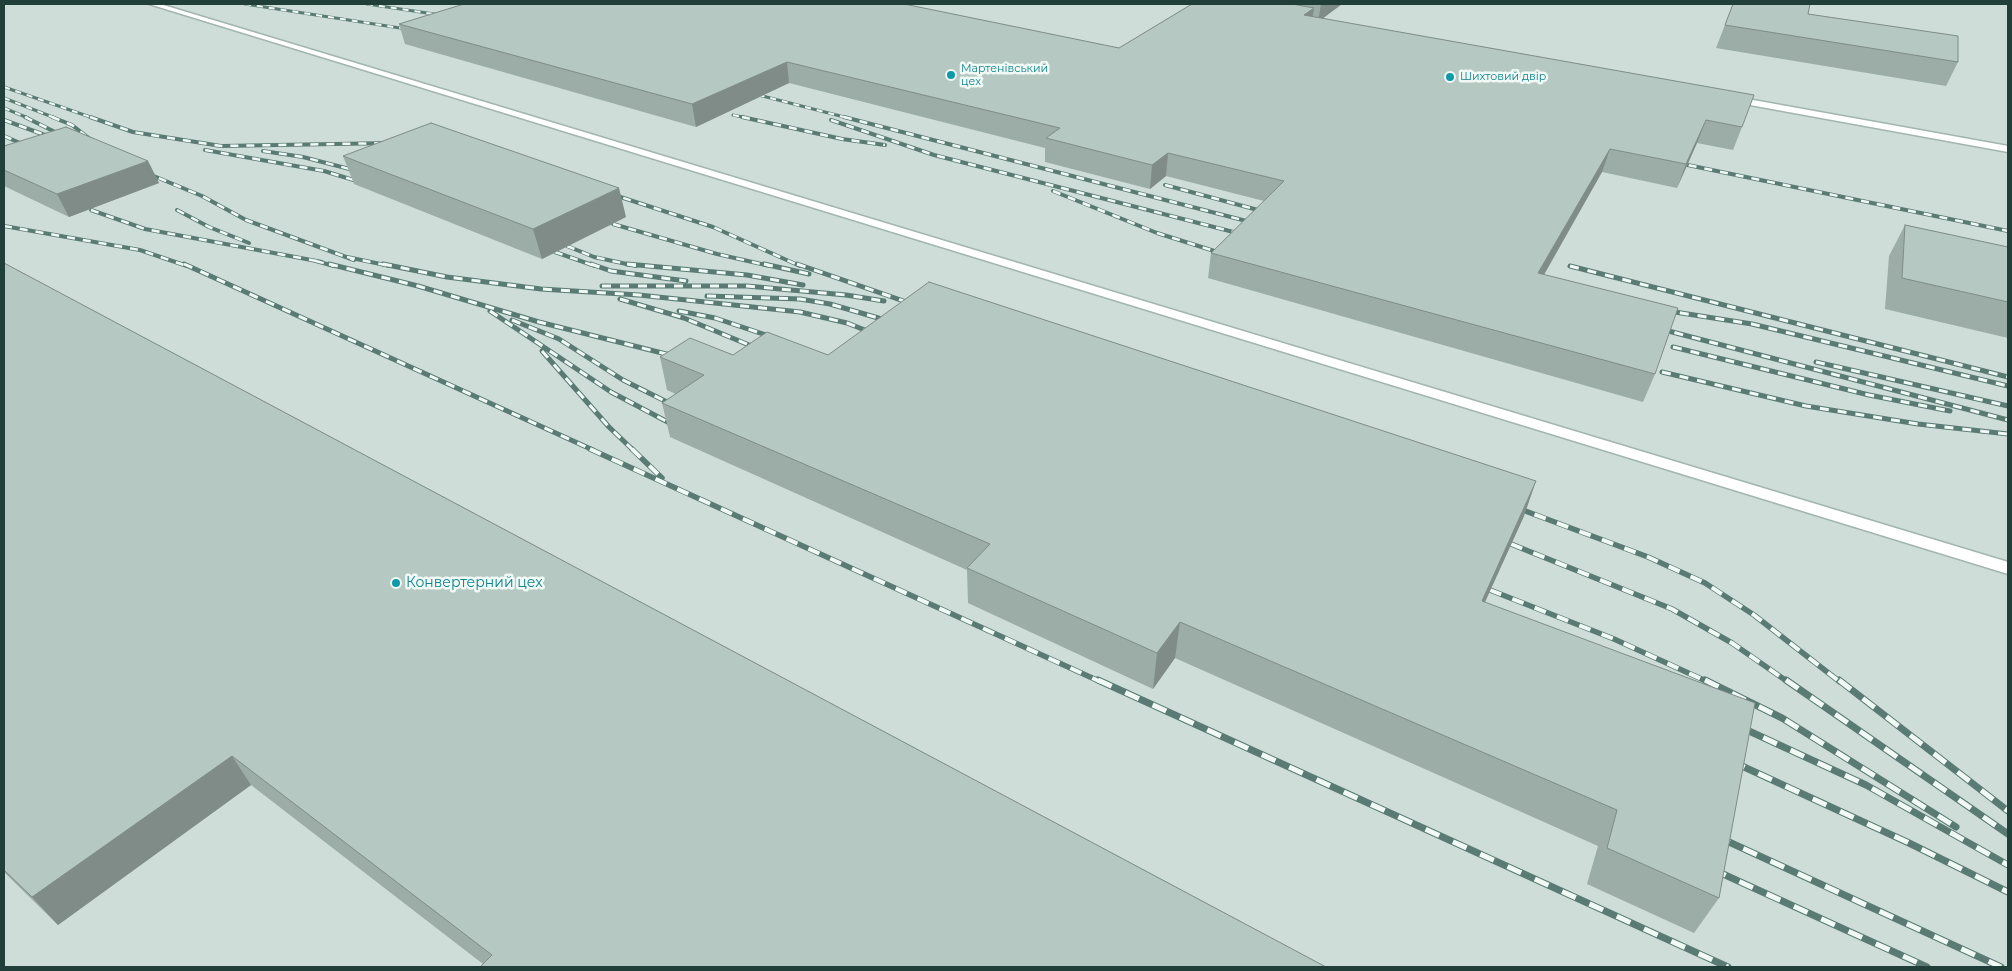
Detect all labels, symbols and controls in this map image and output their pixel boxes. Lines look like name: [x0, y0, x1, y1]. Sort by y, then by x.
place label: Мартенівський цех: [961, 62, 1048, 88]
marker: Мартенівський цех: [945, 69, 957, 81]
place label: Шихтовий двір: [1460, 70, 1546, 84]
marker: Шихтовий двір: [1444, 71, 1456, 83]
place label: Конвертерний цех: [406, 575, 543, 591]
marker: Конвертерний цех: [390, 577, 402, 589]

